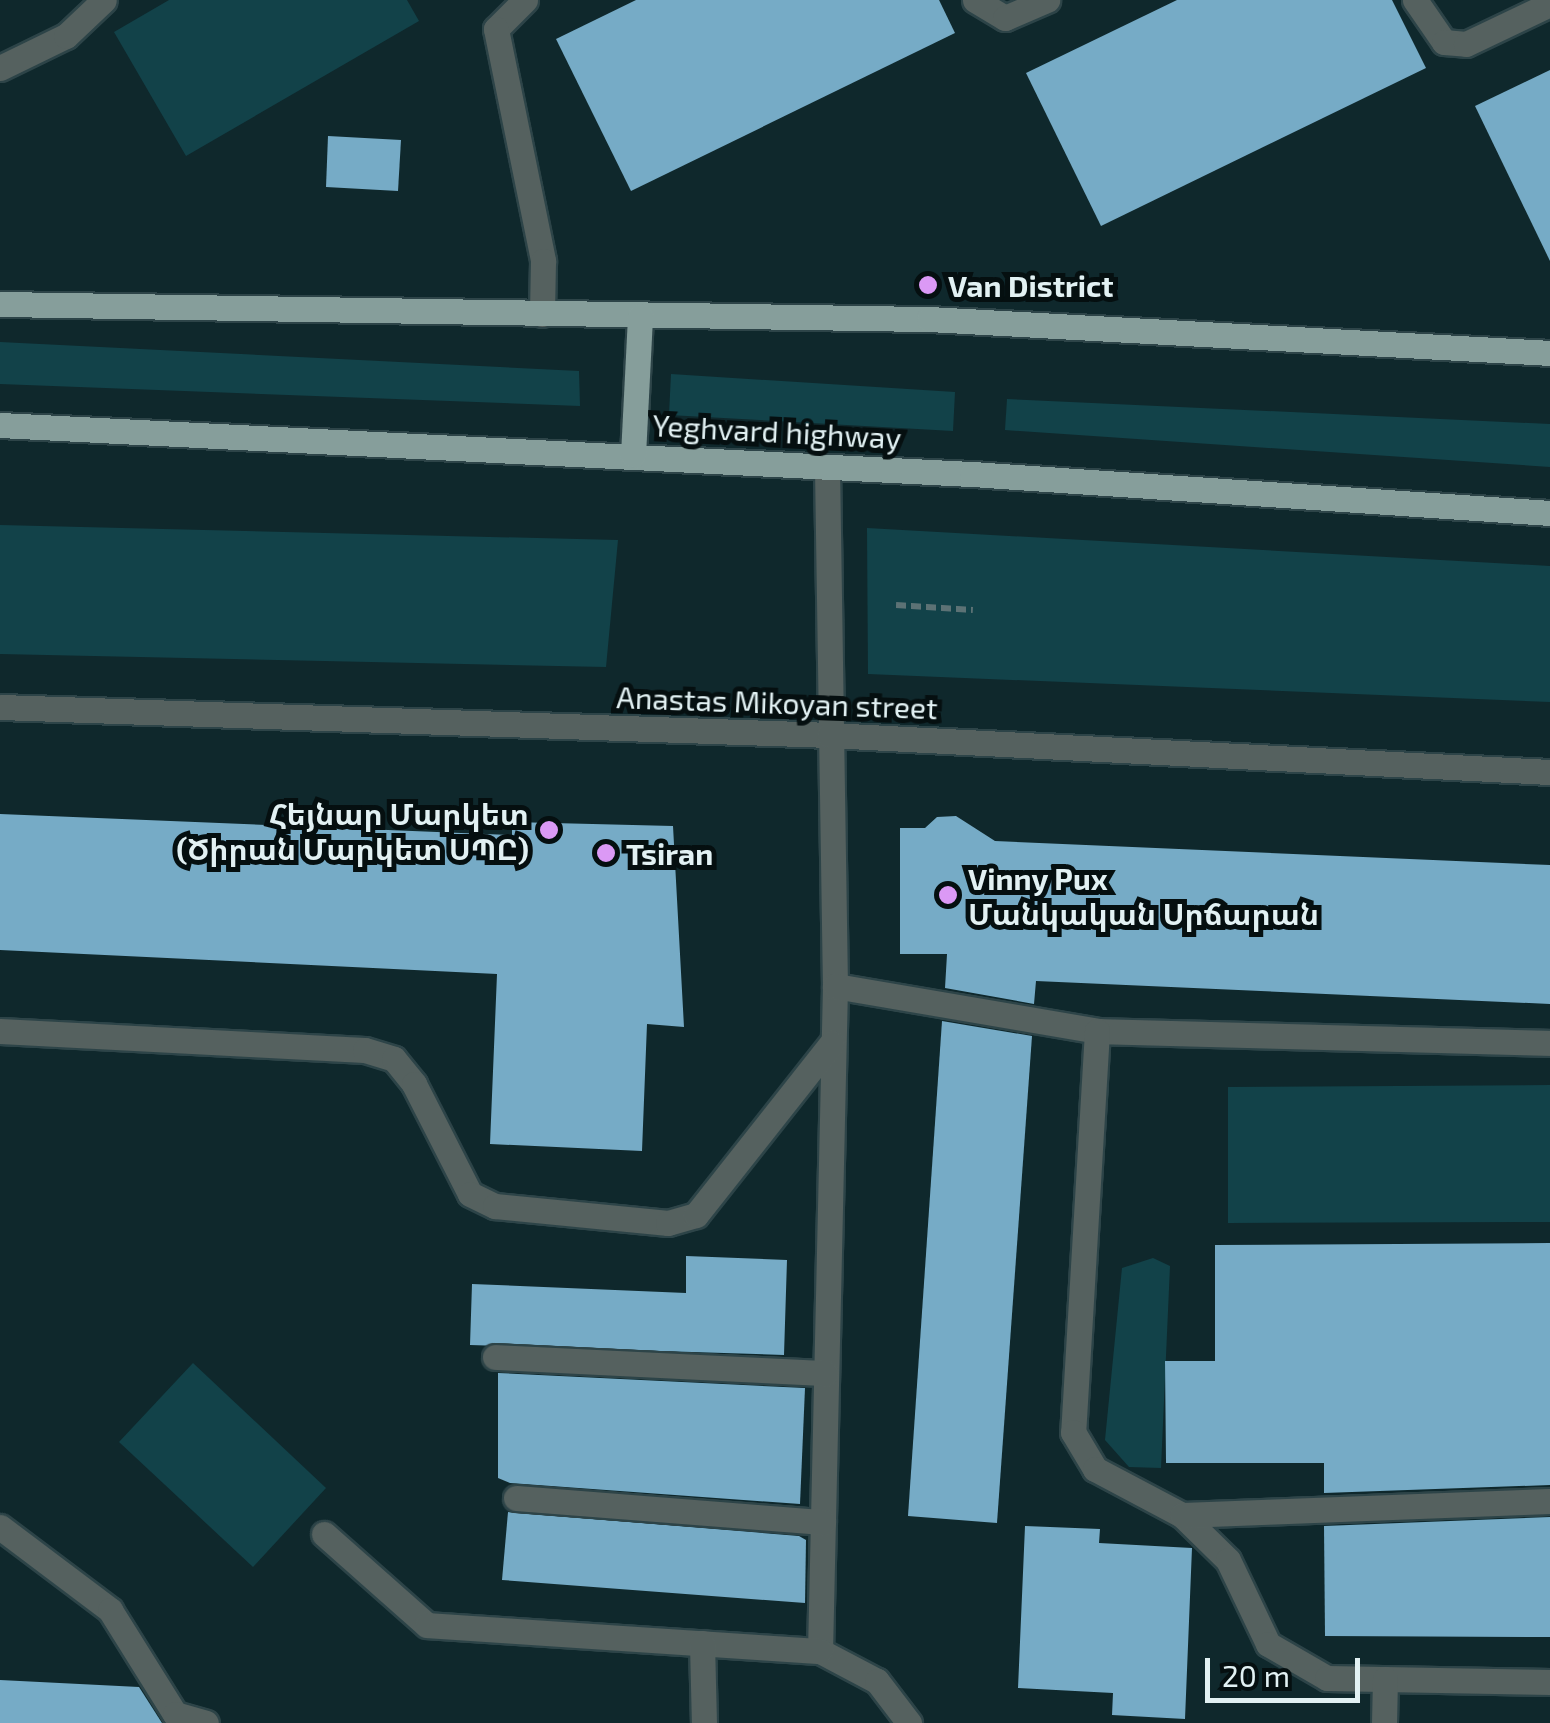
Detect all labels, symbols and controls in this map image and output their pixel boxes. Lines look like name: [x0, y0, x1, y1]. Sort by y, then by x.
place label: Van District: [948, 267, 1114, 303]
marker: Van District: [917, 274, 939, 296]
street label: Yeghvard highway: [652, 407, 902, 455]
street label: Anastas Mikoyan street: [616, 678, 938, 726]
place label: Հեյնար Մարկետ (Ծիրան Մարկետ ՍՊԸ): [176, 795, 529, 866]
marker: Հեյնար Մարկետ (Ծիրան Մարկետ ՍՊԸ): [538, 819, 560, 841]
place label: Tsiran: [626, 835, 713, 871]
marker: Tsiran: [595, 842, 617, 864]
place label: Vinny Pux Մանկական Սրճարան: [968, 860, 1319, 930]
marker: Vinny Pux Մանկական Սրճարան: [937, 884, 959, 906]
scale bar: [1210, 1638, 1365, 1700]
text: 20 m: [1222, 1657, 1290, 1693]

